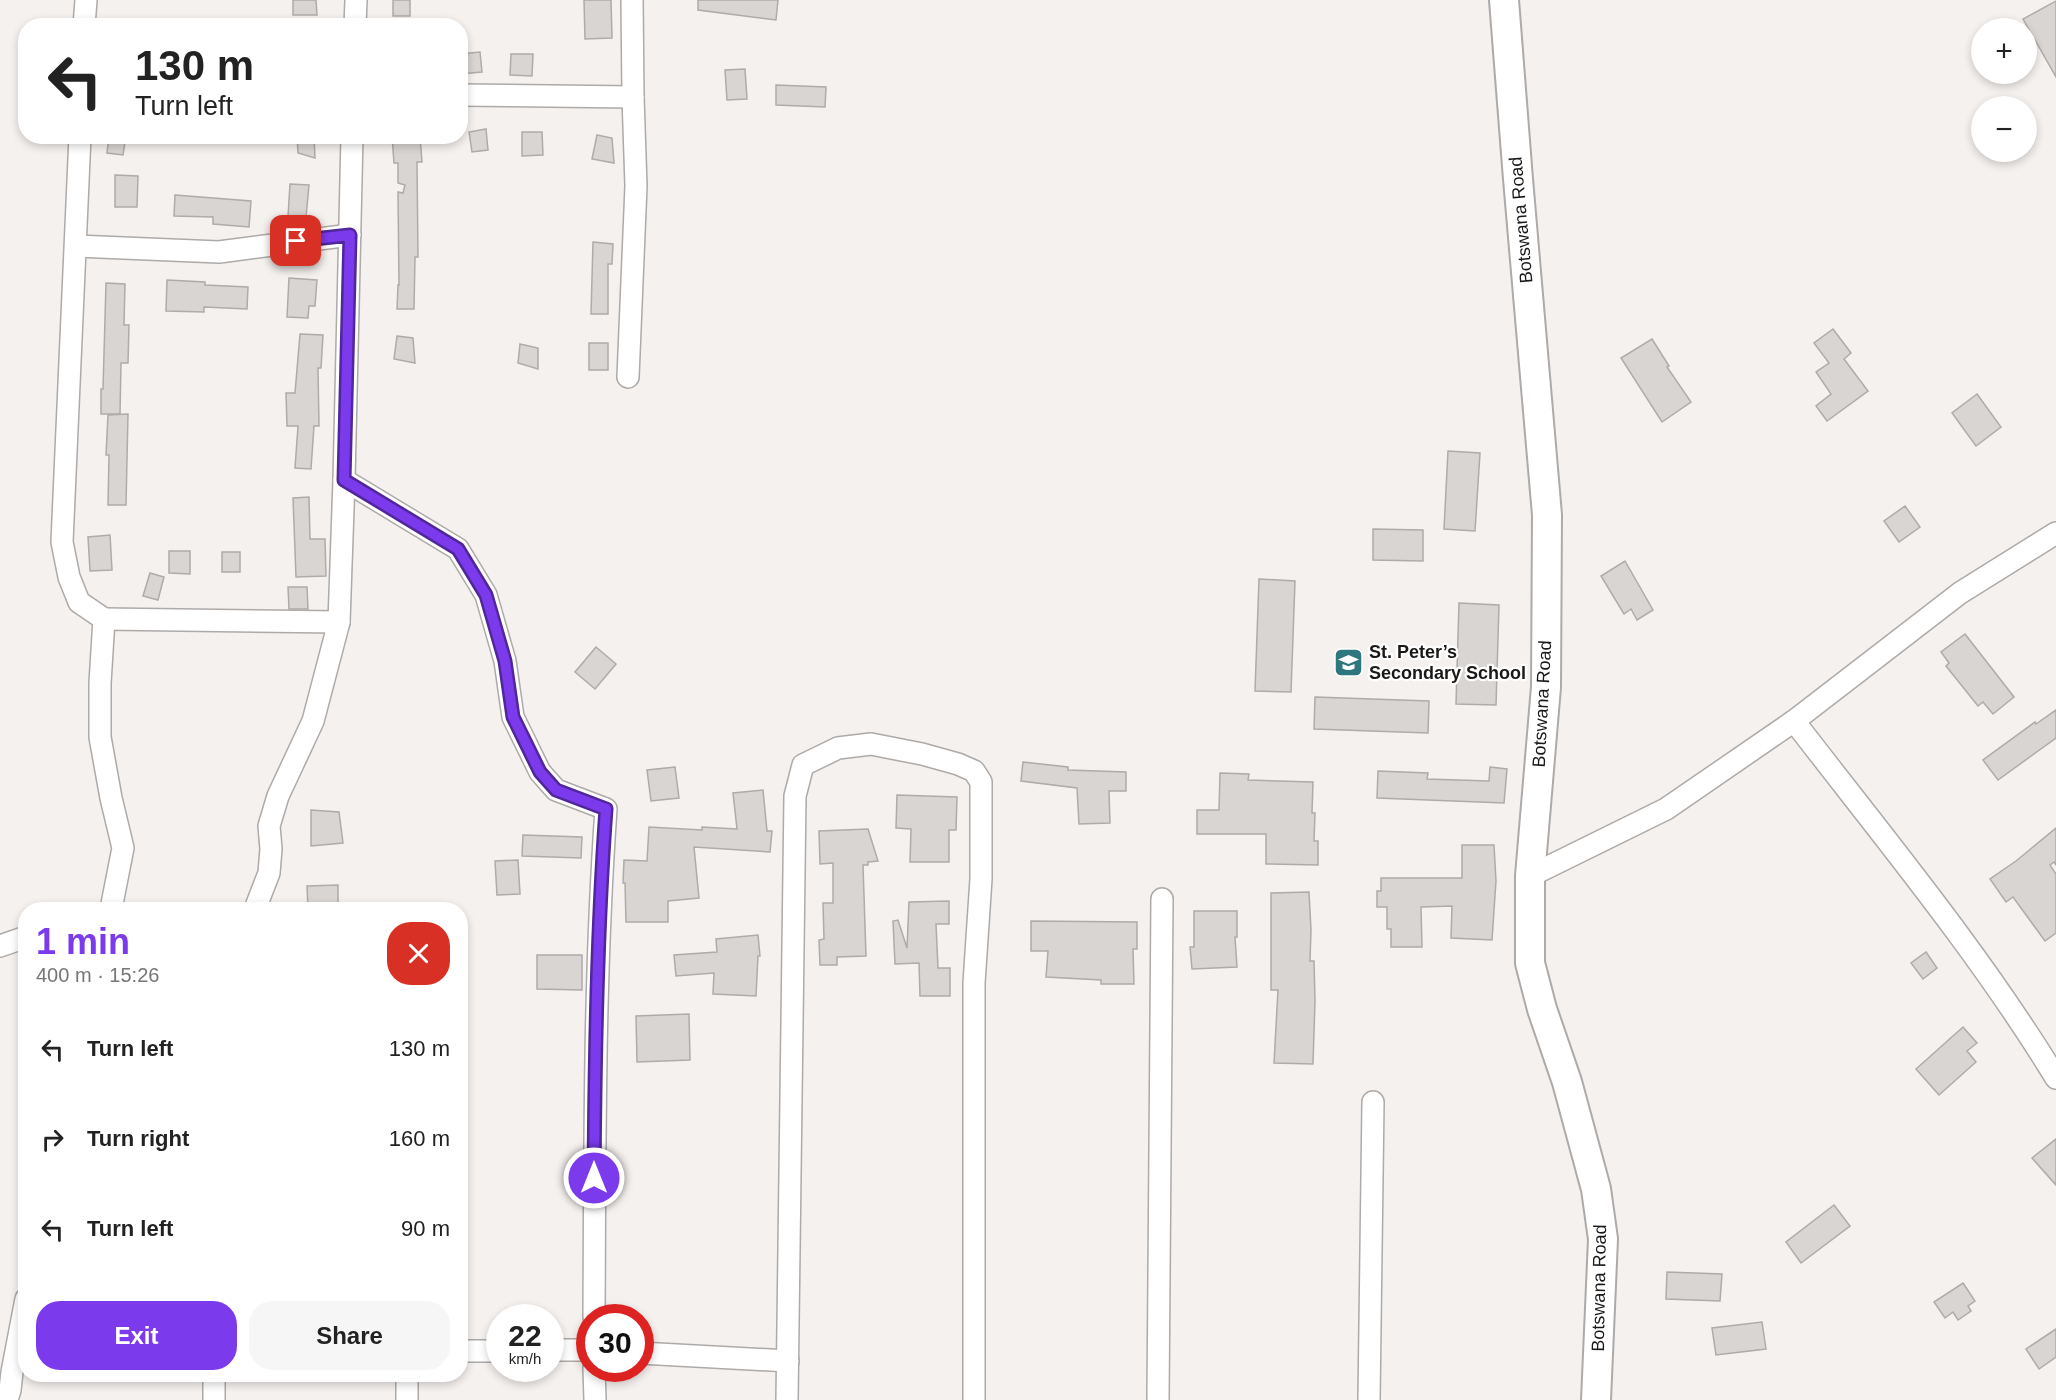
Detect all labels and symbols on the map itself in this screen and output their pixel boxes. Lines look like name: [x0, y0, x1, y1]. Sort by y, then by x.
street label: Botswana Road: [1505, 156, 1537, 284]
pin: [270, 215, 321, 266]
street label: Botswana Road: [1529, 640, 1555, 768]
place label: St. Peter’s Secondary School: [1369, 642, 1526, 683]
school or university icon: St. Peter’s Secondary School: [1332, 646, 1364, 678]
position arrow: [562, 1146, 626, 1210]
street label: Botswana Road: [1588, 1224, 1610, 1352]
speed limit sign: 30: [576, 1304, 654, 1382]

